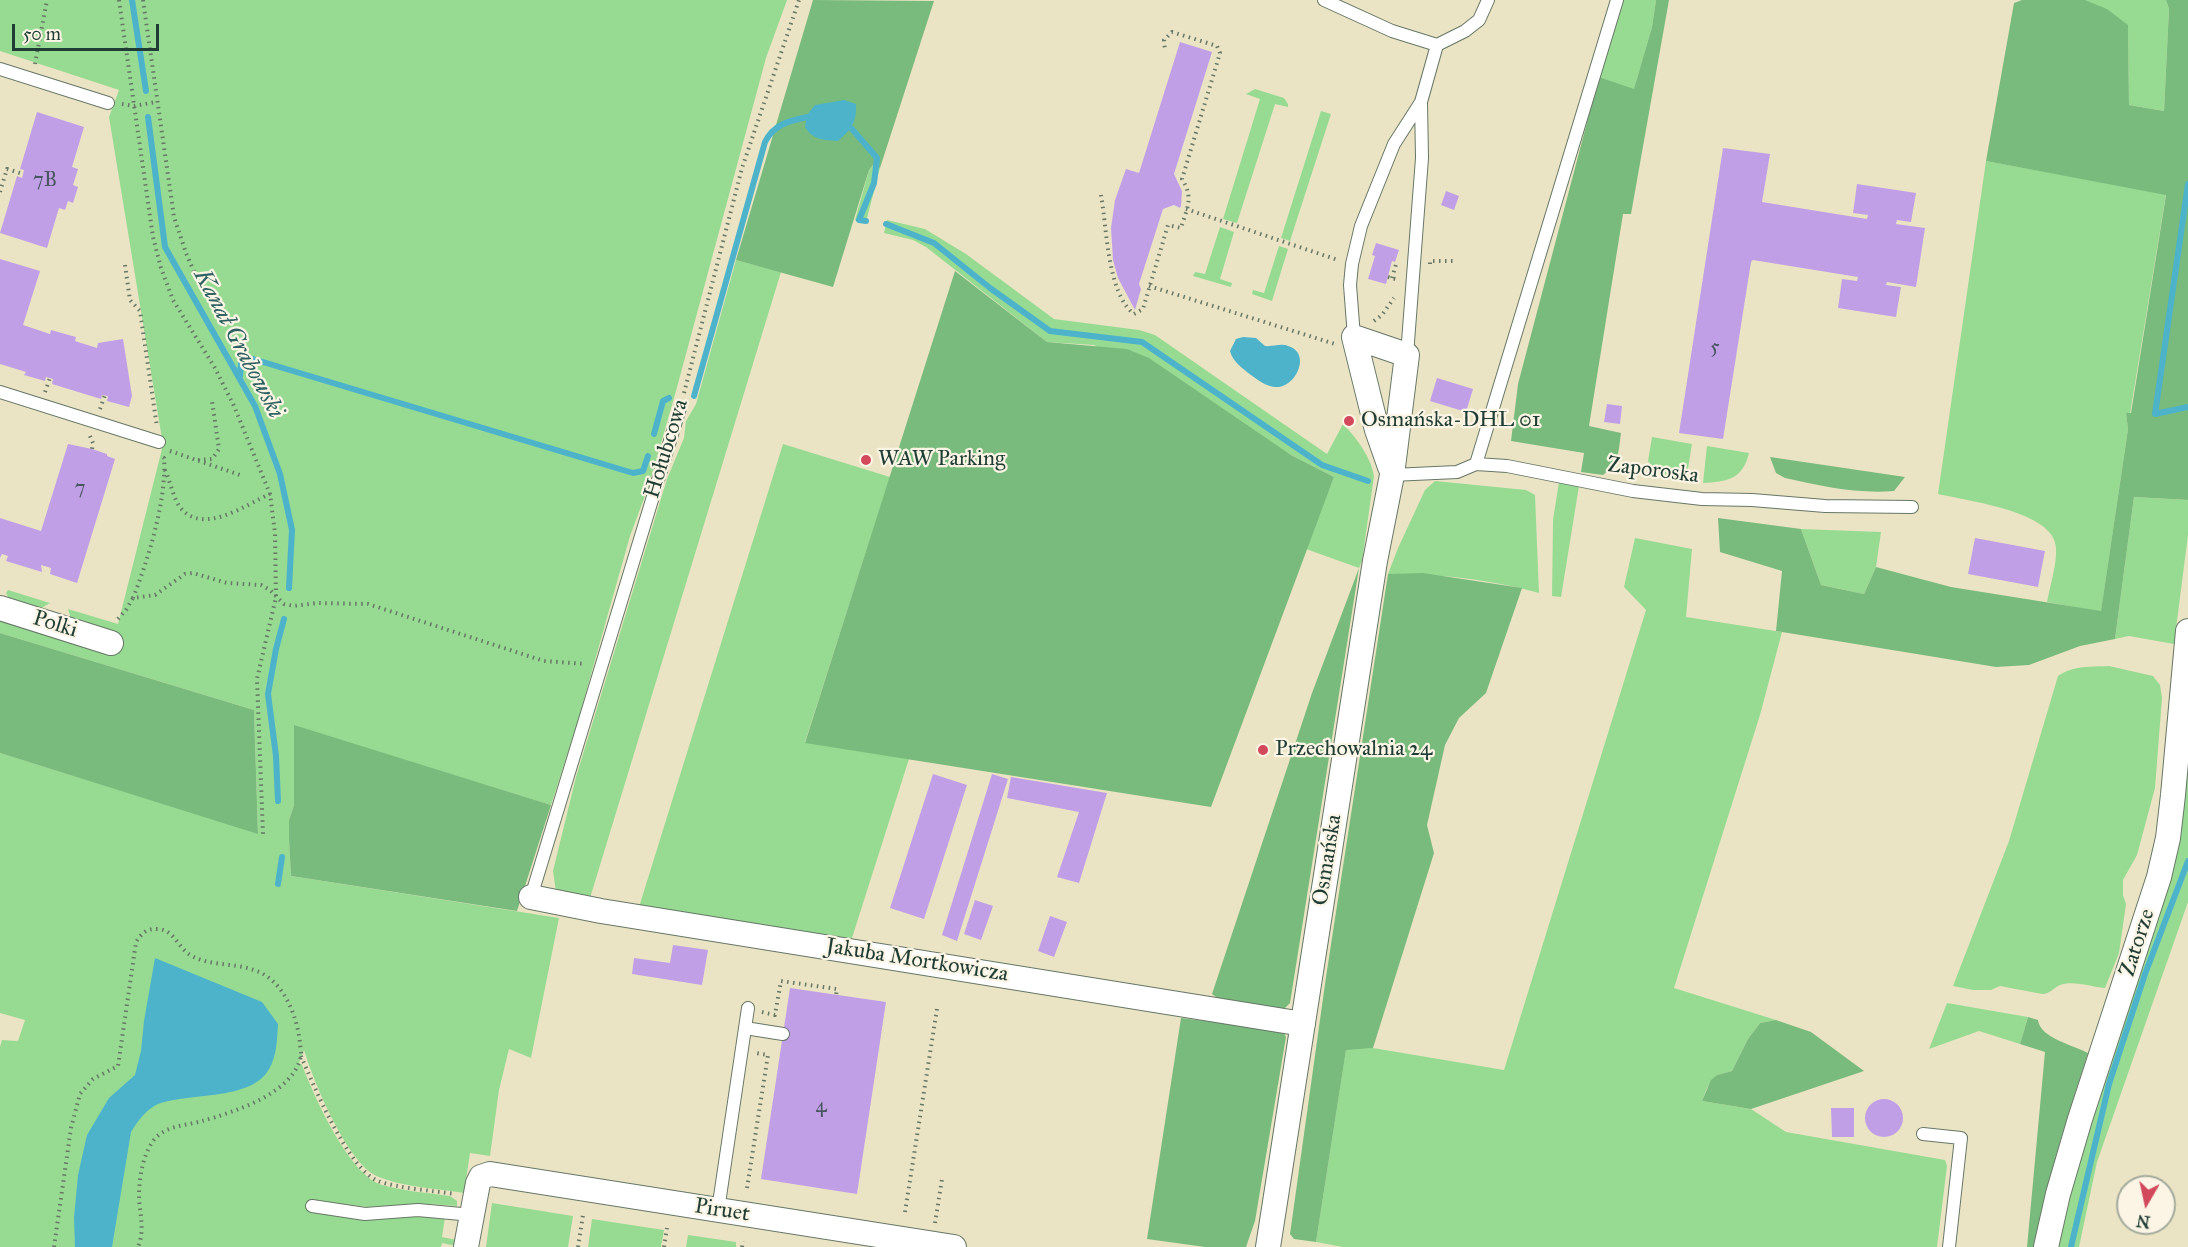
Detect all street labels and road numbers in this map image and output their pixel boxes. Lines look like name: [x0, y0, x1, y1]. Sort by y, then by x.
street label: Hołubcowa: [639, 396, 695, 502]
street label: Zaporoska: [1606, 452, 1700, 490]
street label: Polki: [29, 606, 81, 644]
street label: Osmańska: [1308, 813, 1348, 907]
street label: Zatorze: [2115, 906, 2161, 980]
street label: Jakuba Mortkowicza: [824, 934, 1010, 988]
street label: Piruet: [692, 1194, 752, 1228]

